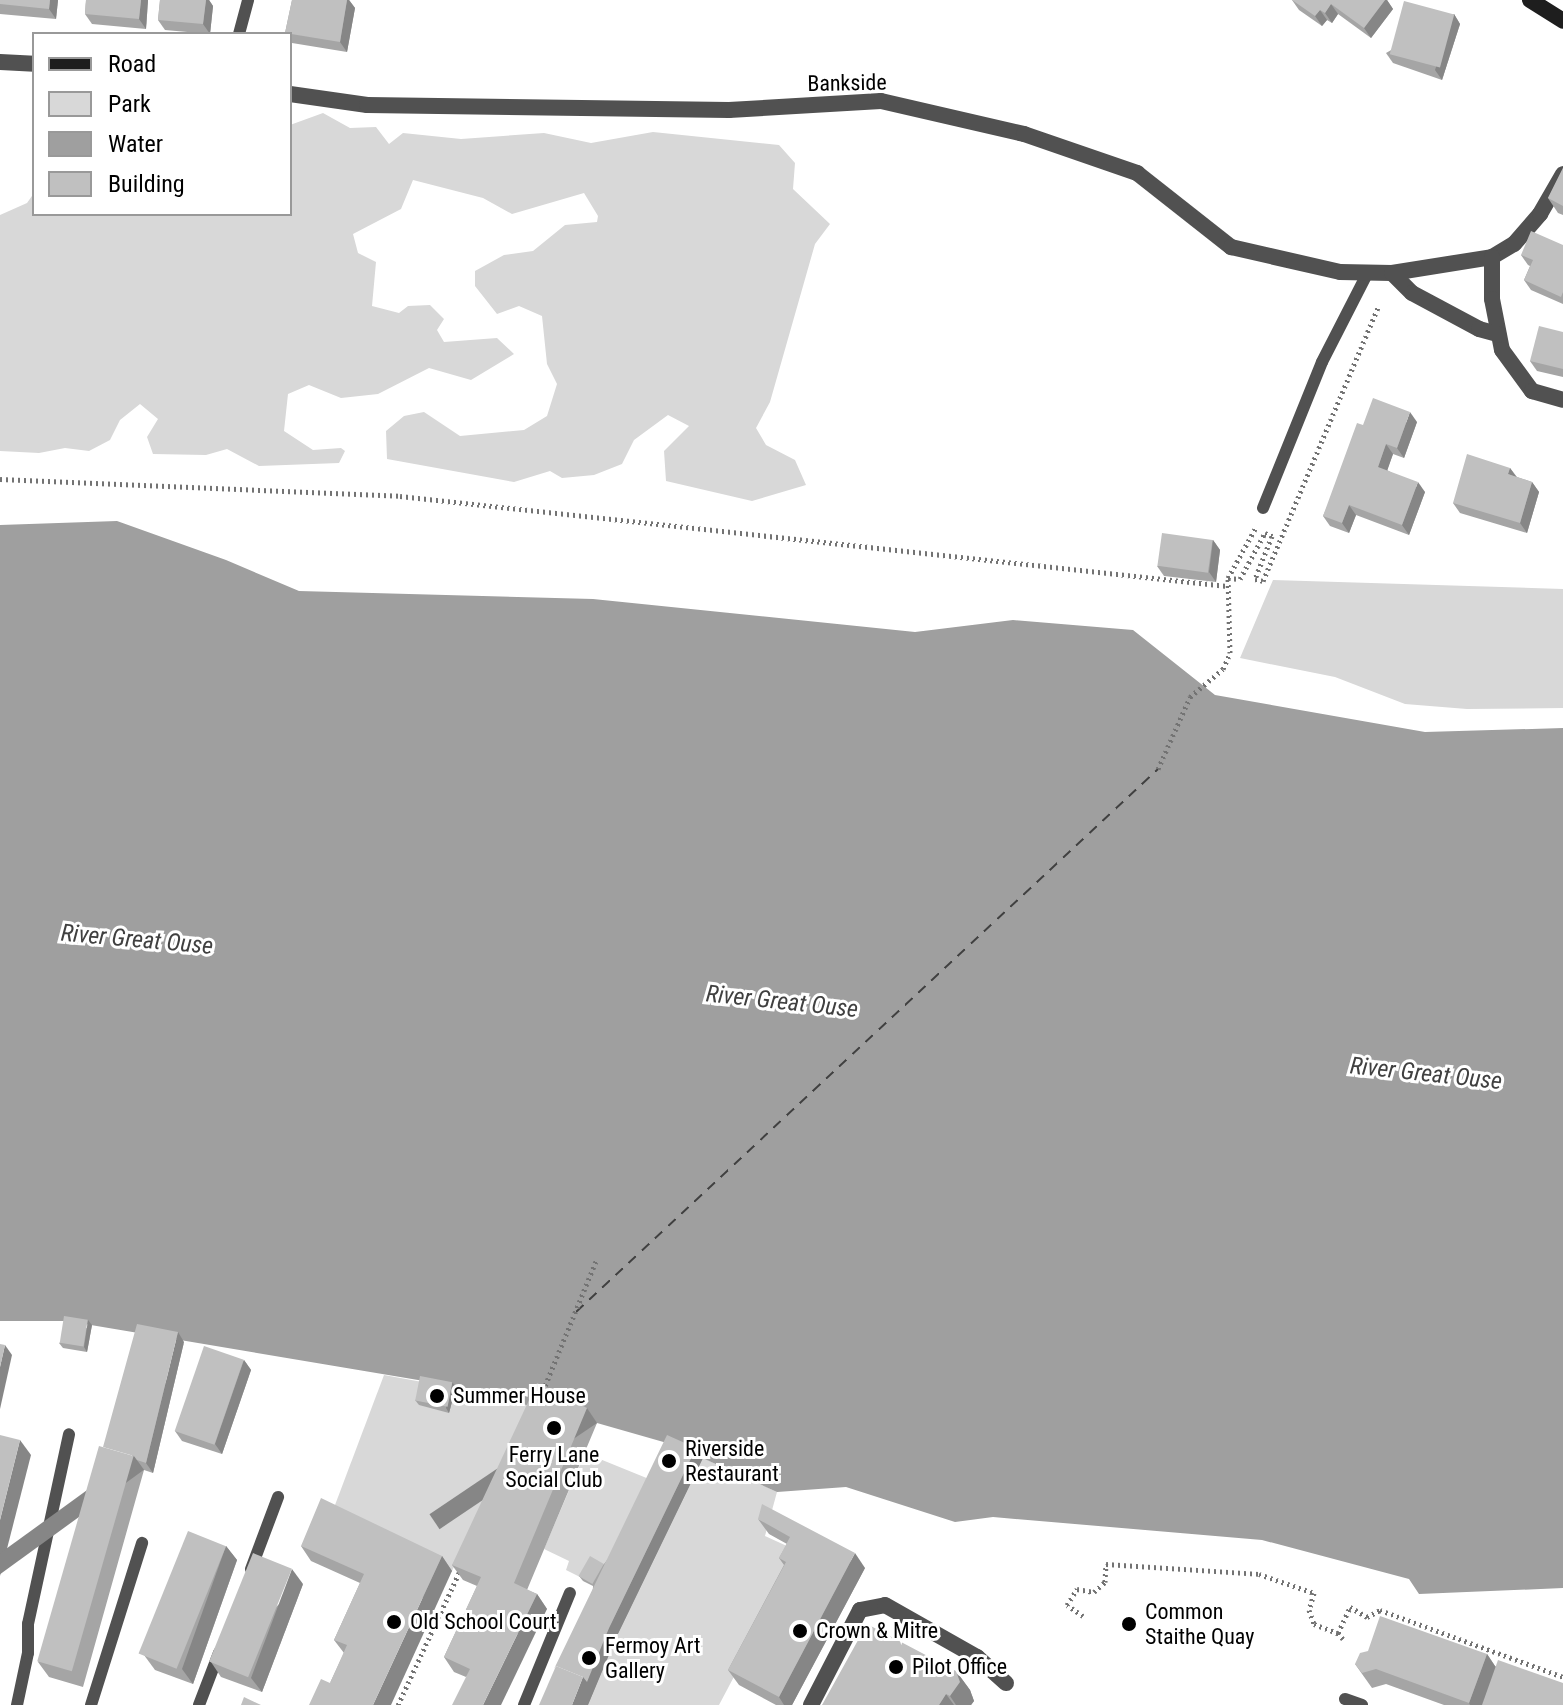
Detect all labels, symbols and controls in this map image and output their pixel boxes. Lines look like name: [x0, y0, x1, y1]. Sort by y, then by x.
legend: [32, 32, 292, 216]
text: Road: [108, 50, 156, 78]
street label: Bankside: [807, 69, 887, 97]
text: Park: [108, 90, 151, 118]
text: Water: [108, 130, 163, 158]
text: Building: [108, 170, 185, 198]
water label: River Great Ouse: [60, 919, 214, 961]
water label: River Great Ouse: [705, 980, 859, 1024]
water label: River Great Ouse: [1349, 1052, 1503, 1096]
place label: Summer House: [453, 1383, 586, 1409]
marker: Summer House: [428, 1387, 446, 1405]
marker: Ferry Lane Social Club: [545, 1419, 563, 1437]
place label: Riverside Restaurant: [685, 1435, 779, 1486]
place label: Ferry Lane Social Club: [505, 1441, 603, 1492]
marker: Riverside Restaurant: [660, 1452, 678, 1470]
place label: Common Staithe Quay: [1145, 1598, 1254, 1650]
place label: Old School Court: [410, 1609, 557, 1635]
marker: Old School Court: [385, 1613, 403, 1631]
marker: Common Staithe Quay: [1120, 1615, 1138, 1633]
place label: Crown & Mitre: [816, 1618, 938, 1644]
marker: Crown & Mitre: [791, 1622, 809, 1640]
place label: Fermoy Art Gallery: [605, 1632, 700, 1684]
marker: Fermoy Art Gallery: [580, 1649, 598, 1667]
place label: Pilot Office: [912, 1654, 1007, 1680]
marker: Pilot Office: [887, 1658, 905, 1676]

